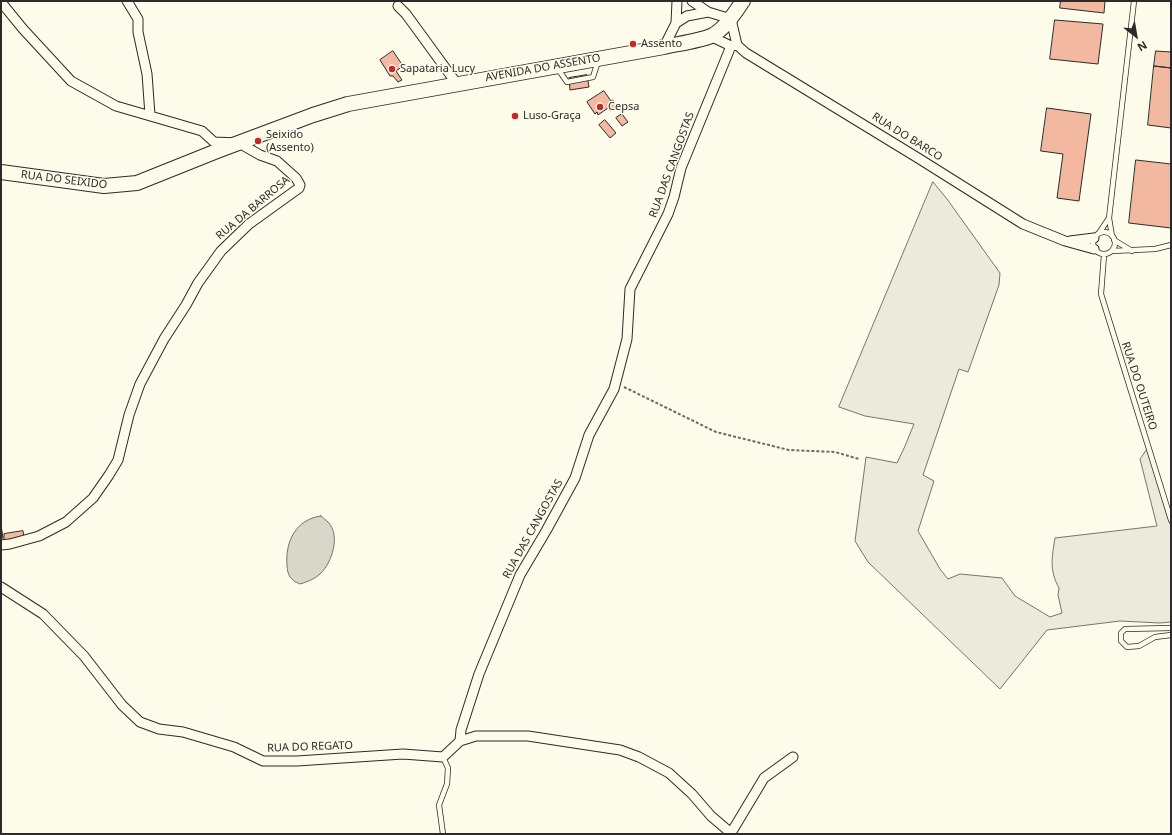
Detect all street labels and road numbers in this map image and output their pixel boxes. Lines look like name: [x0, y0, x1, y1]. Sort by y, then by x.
street label: AVENIDA DO ASSENTO: [484, 51, 602, 85]
street label: RUA DAS CANGOSTAS: [647, 110, 697, 220]
street label: RUA DO BARCO: [869, 110, 945, 164]
street label: RUA DO SEIXIDO: [20, 168, 108, 192]
street label: RUA DA BARROSA: [214, 173, 292, 243]
street label: RUA DO OUTEIRO: [1118, 340, 1160, 432]
street label: RUA DAS CANGOSTAS: [500, 477, 566, 581]
street label: RUA DO REGATO: [267, 739, 353, 755]

